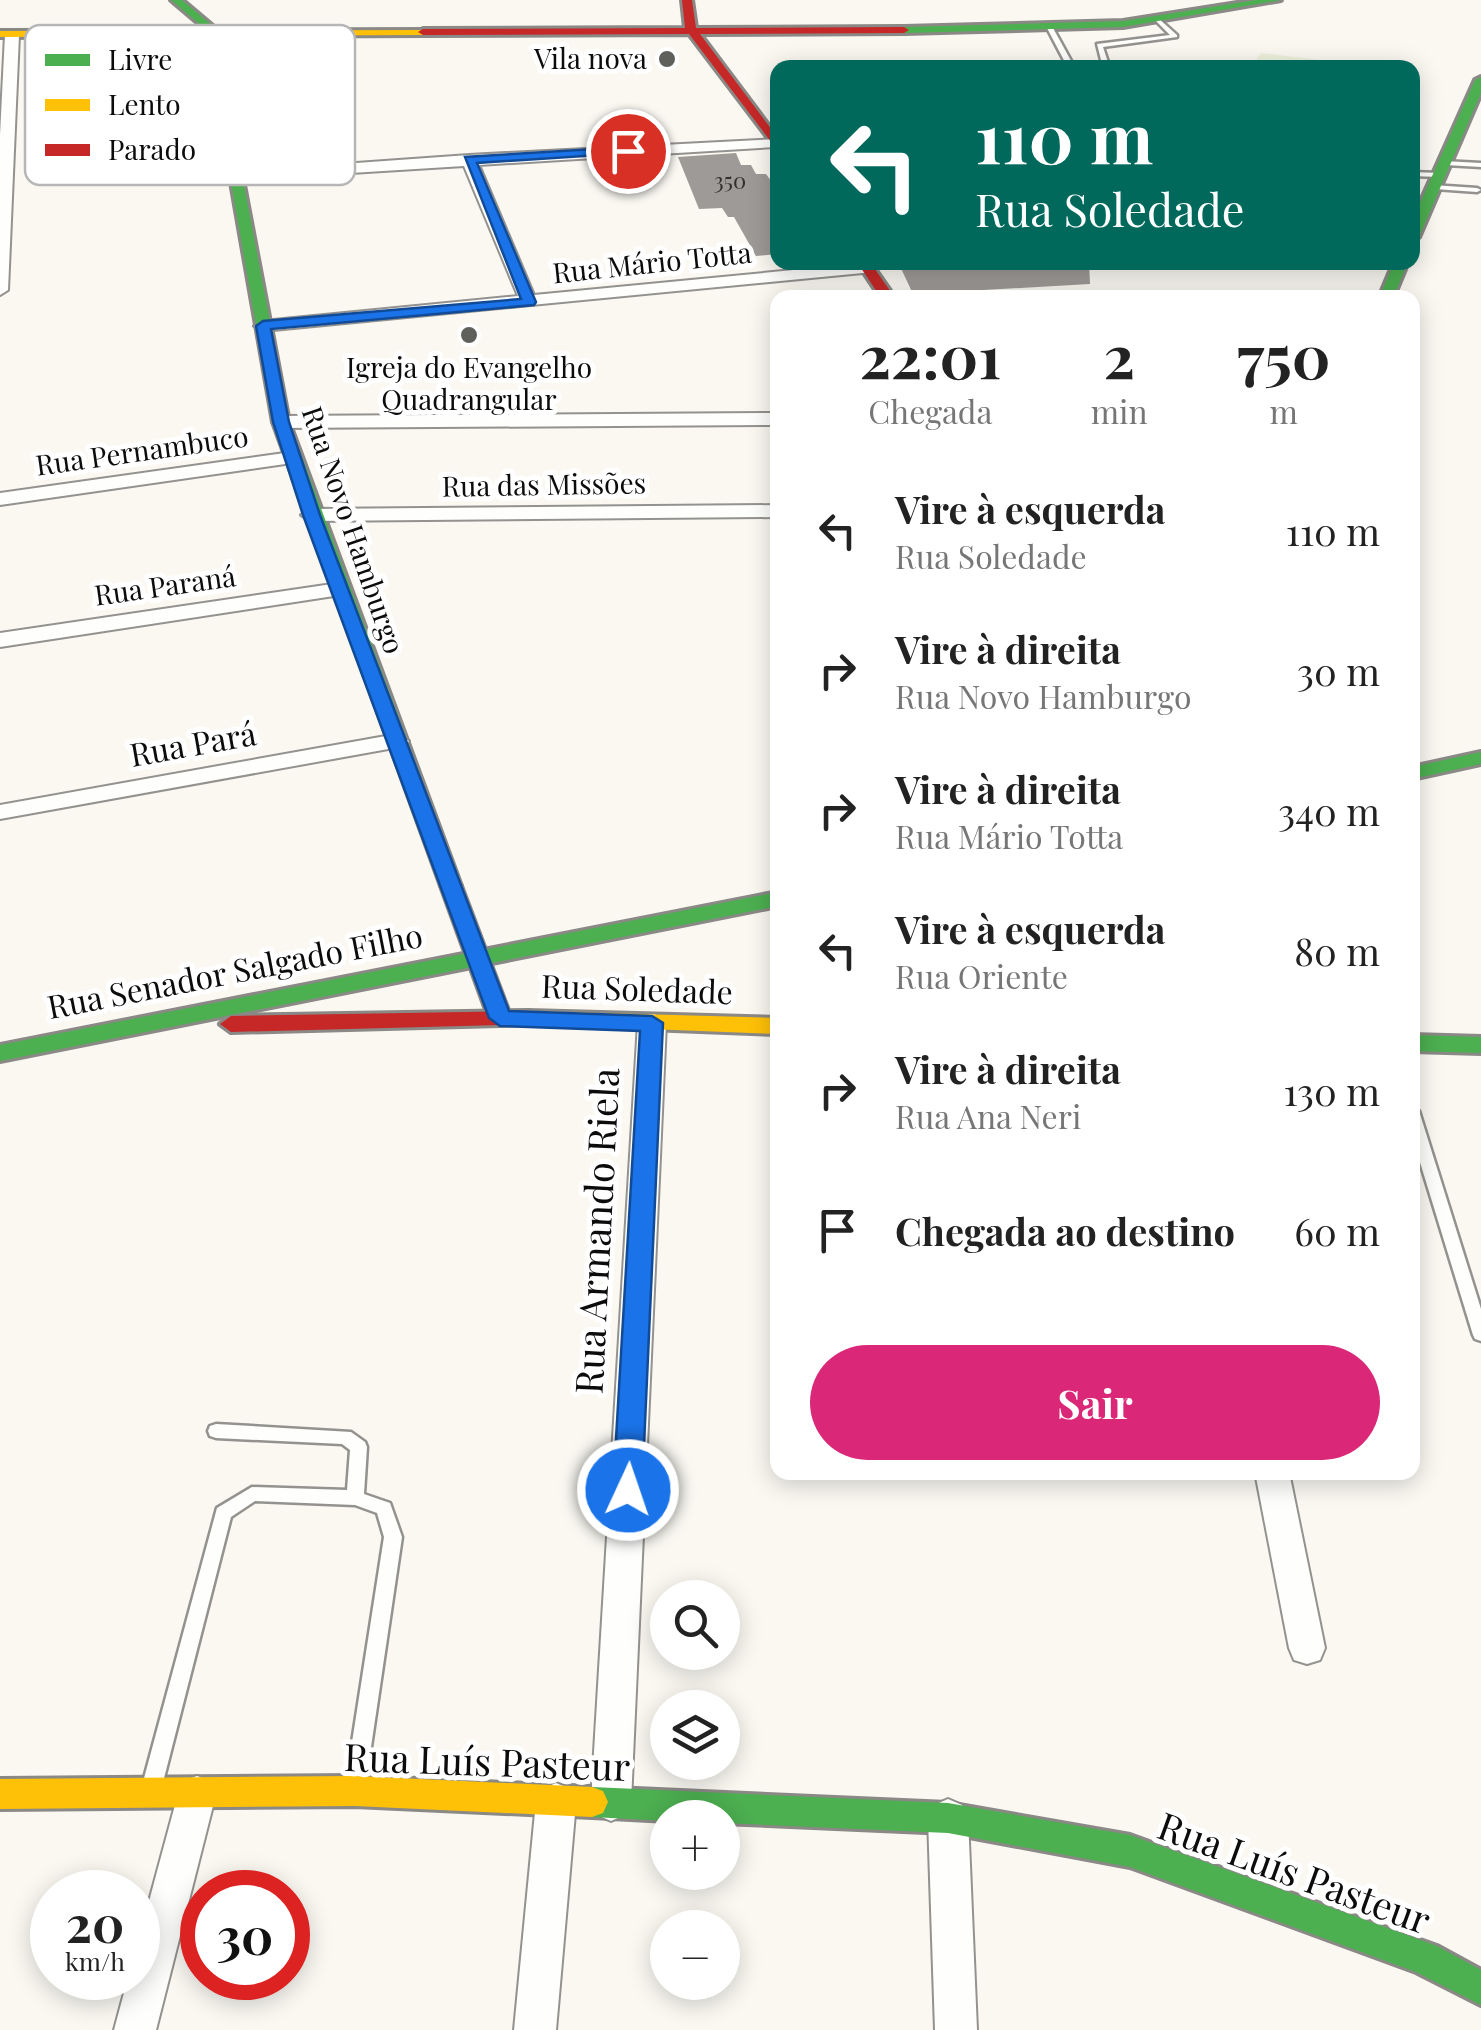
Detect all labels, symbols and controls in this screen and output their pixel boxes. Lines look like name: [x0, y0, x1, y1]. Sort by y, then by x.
legend: [25, 25, 355, 185]
place label: Vila nova: [533, 39, 647, 76]
text: Livre: [108, 40, 172, 77]
marker: Vila nova: [656, 48, 678, 70]
text: Lento: [108, 85, 181, 122]
text: 110 m: [975, 88, 1153, 182]
icon: left: [810, 100, 940, 230]
pin: [586, 109, 671, 194]
icon: arrive: [601, 124, 656, 179]
text: Parado: [108, 130, 196, 167]
house number: 350: [714, 165, 746, 195]
text: Rua Soledade: [975, 178, 1245, 238]
street label: Rua Mário Totta: [551, 233, 753, 290]
text: 22:01: [859, 314, 1001, 394]
text: 2: [1103, 314, 1135, 394]
text: 750: [1237, 314, 1331, 394]
marker: Igreja do Evangelho Quadrangular: [458, 324, 480, 346]
place label: Igreja do Evangelho Quadrangular: [346, 348, 592, 417]
text: Chegada: [868, 389, 992, 432]
text: min: [1091, 389, 1148, 432]
text: m: [1270, 389, 1298, 432]
street label: Rua Novo Hamburgo: [295, 401, 414, 658]
street label: Rua Pernambuco: [33, 416, 250, 483]
street label: Rua das Missões: [441, 463, 646, 504]
text: Vire à esquerda: [895, 483, 1165, 534]
icon: left: [810, 503, 865, 558]
text: 110 m: [1286, 505, 1380, 556]
text: Rua Soledade: [895, 534, 1087, 577]
street label: Rua Paraná: [92, 556, 238, 613]
text: Vire à direita: [895, 623, 1121, 674]
icon: right: [810, 643, 865, 698]
text: 30 m: [1297, 645, 1380, 696]
text: Rua Novo Hamburgo: [895, 674, 1191, 717]
street label: Rua Pará: [126, 710, 259, 775]
text: Vire à direita: [895, 763, 1121, 814]
icon: right: [810, 783, 865, 838]
text: 340 m: [1278, 785, 1380, 836]
text: Rua Mário Totta: [895, 814, 1123, 857]
text: Vire à esquerda: [895, 903, 1165, 954]
street label: Rua Senador Salgado Filho: [43, 912, 426, 1027]
icon: left: [810, 923, 865, 978]
text: 80 m: [1294, 925, 1380, 976]
text: Rua Oriente: [895, 954, 1068, 997]
street label: Rua Soledade: [541, 963, 734, 1012]
text: Vire à direita: [895, 1043, 1121, 1094]
icon: right: [810, 1063, 865, 1118]
text: 130 m: [1283, 1065, 1380, 1116]
street label: Rua Armando Riela: [561, 1066, 630, 1395]
text: Rua Ana Neri: [895, 1094, 1081, 1137]
icon: arrive: [810, 1203, 865, 1258]
text: Chegada ao destino: [895, 1205, 1235, 1256]
text: 60 m: [1294, 1205, 1380, 1256]
button: Sair: [810, 1345, 1380, 1460]
position arrow: [576, 1438, 680, 1542]
map controls: [650, 1580, 740, 2000]
button: search: [650, 1580, 740, 1670]
button: layers: [650, 1690, 740, 1780]
street label: Rua Luís Pasteur: [343, 1730, 631, 1791]
street label: Rua Luís Pasteur: [1152, 1799, 1438, 1945]
button: +: [650, 1800, 740, 1890]
speed limit sign: 30: [180, 1870, 310, 2000]
text: 20: [66, 1889, 124, 1956]
button: −: [650, 1910, 740, 2000]
text: km/h: [65, 1944, 125, 1977]

